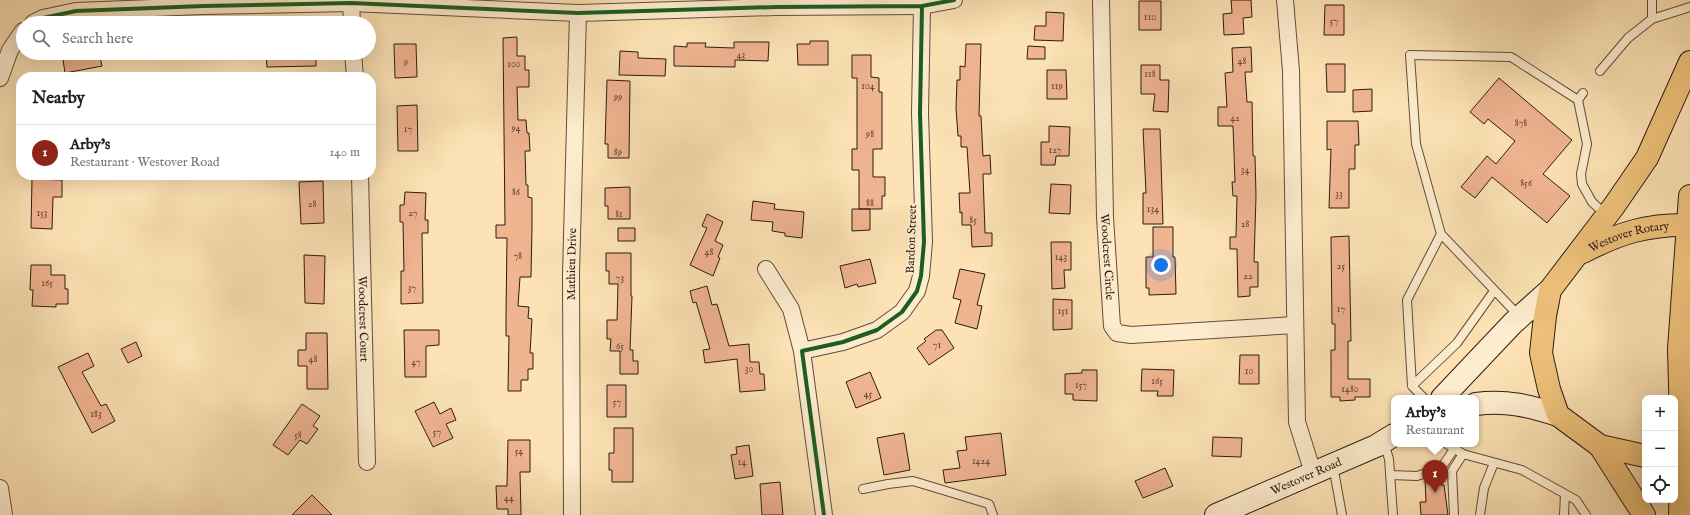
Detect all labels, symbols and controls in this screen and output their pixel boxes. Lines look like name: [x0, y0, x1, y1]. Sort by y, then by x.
house number: 110: [1144, 11, 1156, 24]
house number: 57: [1330, 15, 1338, 28]
search box: [16, 16, 376, 60]
icon: search: [30, 27, 52, 49]
text: Search here: [62, 29, 133, 48]
house number: 43: [737, 49, 746, 62]
house number: 48: [1238, 55, 1246, 68]
house number: 9: [403, 56, 408, 69]
house number: 100: [507, 58, 521, 71]
house number: 118: [1144, 68, 1156, 81]
house number: 104: [861, 80, 875, 93]
house number: 119: [1051, 80, 1063, 93]
text: Nearby: [32, 88, 85, 109]
house number: 99: [613, 91, 622, 104]
house number: 42: [1230, 112, 1240, 125]
house number: 878: [1515, 117, 1527, 130]
house number: 94: [510, 122, 521, 135]
house number: 17: [404, 123, 413, 136]
house number: 98: [865, 128, 874, 141]
text: Arby's: [70, 135, 110, 154]
text: 1: [43, 144, 47, 161]
text: 140 m: [330, 144, 360, 161]
house number: 127: [1049, 144, 1062, 157]
house number: 89: [614, 146, 622, 159]
text: Restaurant · Westover Road: [70, 154, 220, 171]
house number: 34: [1241, 164, 1249, 177]
house number: 856: [1520, 177, 1533, 190]
house number: 86: [512, 186, 521, 199]
house number: 33: [1335, 188, 1343, 201]
house number: 88: [866, 197, 874, 210]
house number: 28: [308, 198, 316, 211]
house number: 134: [1147, 203, 1159, 216]
street label: Bardon Street: [903, 204, 920, 274]
house number: 153: [36, 207, 48, 220]
house number: 27: [408, 207, 418, 220]
house number: 81: [615, 208, 623, 221]
street label: Woodcrest Circle: [1097, 213, 1117, 301]
house number: 85: [969, 214, 977, 227]
house number: 28: [1241, 218, 1249, 231]
street label: Westover Rotary: [1586, 218, 1670, 256]
street label: Mathieu Drive: [564, 227, 580, 300]
house number: 48: [705, 246, 713, 259]
house number: 78: [514, 250, 522, 263]
house number: 143: [1055, 251, 1067, 264]
your location: [1151, 255, 1171, 275]
house number: 25: [1337, 260, 1346, 273]
house number: 22: [1243, 270, 1253, 283]
house number: 73: [616, 272, 624, 285]
street label: Woodcrest Court: [354, 276, 372, 362]
house number: 165: [41, 277, 53, 290]
house number: 37: [408, 282, 417, 295]
house number: 17: [1337, 303, 1346, 316]
house number: 151: [1057, 305, 1069, 318]
house number: 71: [933, 339, 941, 352]
house number: 65: [616, 340, 624, 353]
house number: 48: [309, 353, 317, 366]
house number: 47: [411, 356, 421, 369]
house number: 30: [745, 363, 753, 376]
house number: 10: [1245, 365, 1253, 378]
house number: 165: [1151, 375, 1163, 388]
house number: 157: [1075, 379, 1087, 392]
house number: 1480: [1341, 383, 1359, 396]
house number: 45: [864, 388, 873, 401]
popup: [1391, 395, 1479, 447]
map controls: [1642, 395, 1678, 503]
button: +: [1642, 395, 1678, 431]
house number: 57: [613, 396, 621, 409]
text: Arby's: [1406, 403, 1446, 422]
house number: 183: [90, 408, 102, 421]
text: Restaurant: [1406, 422, 1464, 439]
house number: 57: [433, 426, 441, 439]
house number: 58: [294, 429, 302, 442]
button: −: [1642, 431, 1678, 467]
house number: 54: [515, 445, 523, 458]
street label: Westover Road: [1268, 454, 1345, 499]
house number: 1424: [972, 455, 990, 468]
house number: 14: [738, 456, 746, 469]
pin: 1: [1422, 460, 1448, 493]
button: locate: [1642, 467, 1678, 503]
house number: 44: [504, 492, 514, 505]

